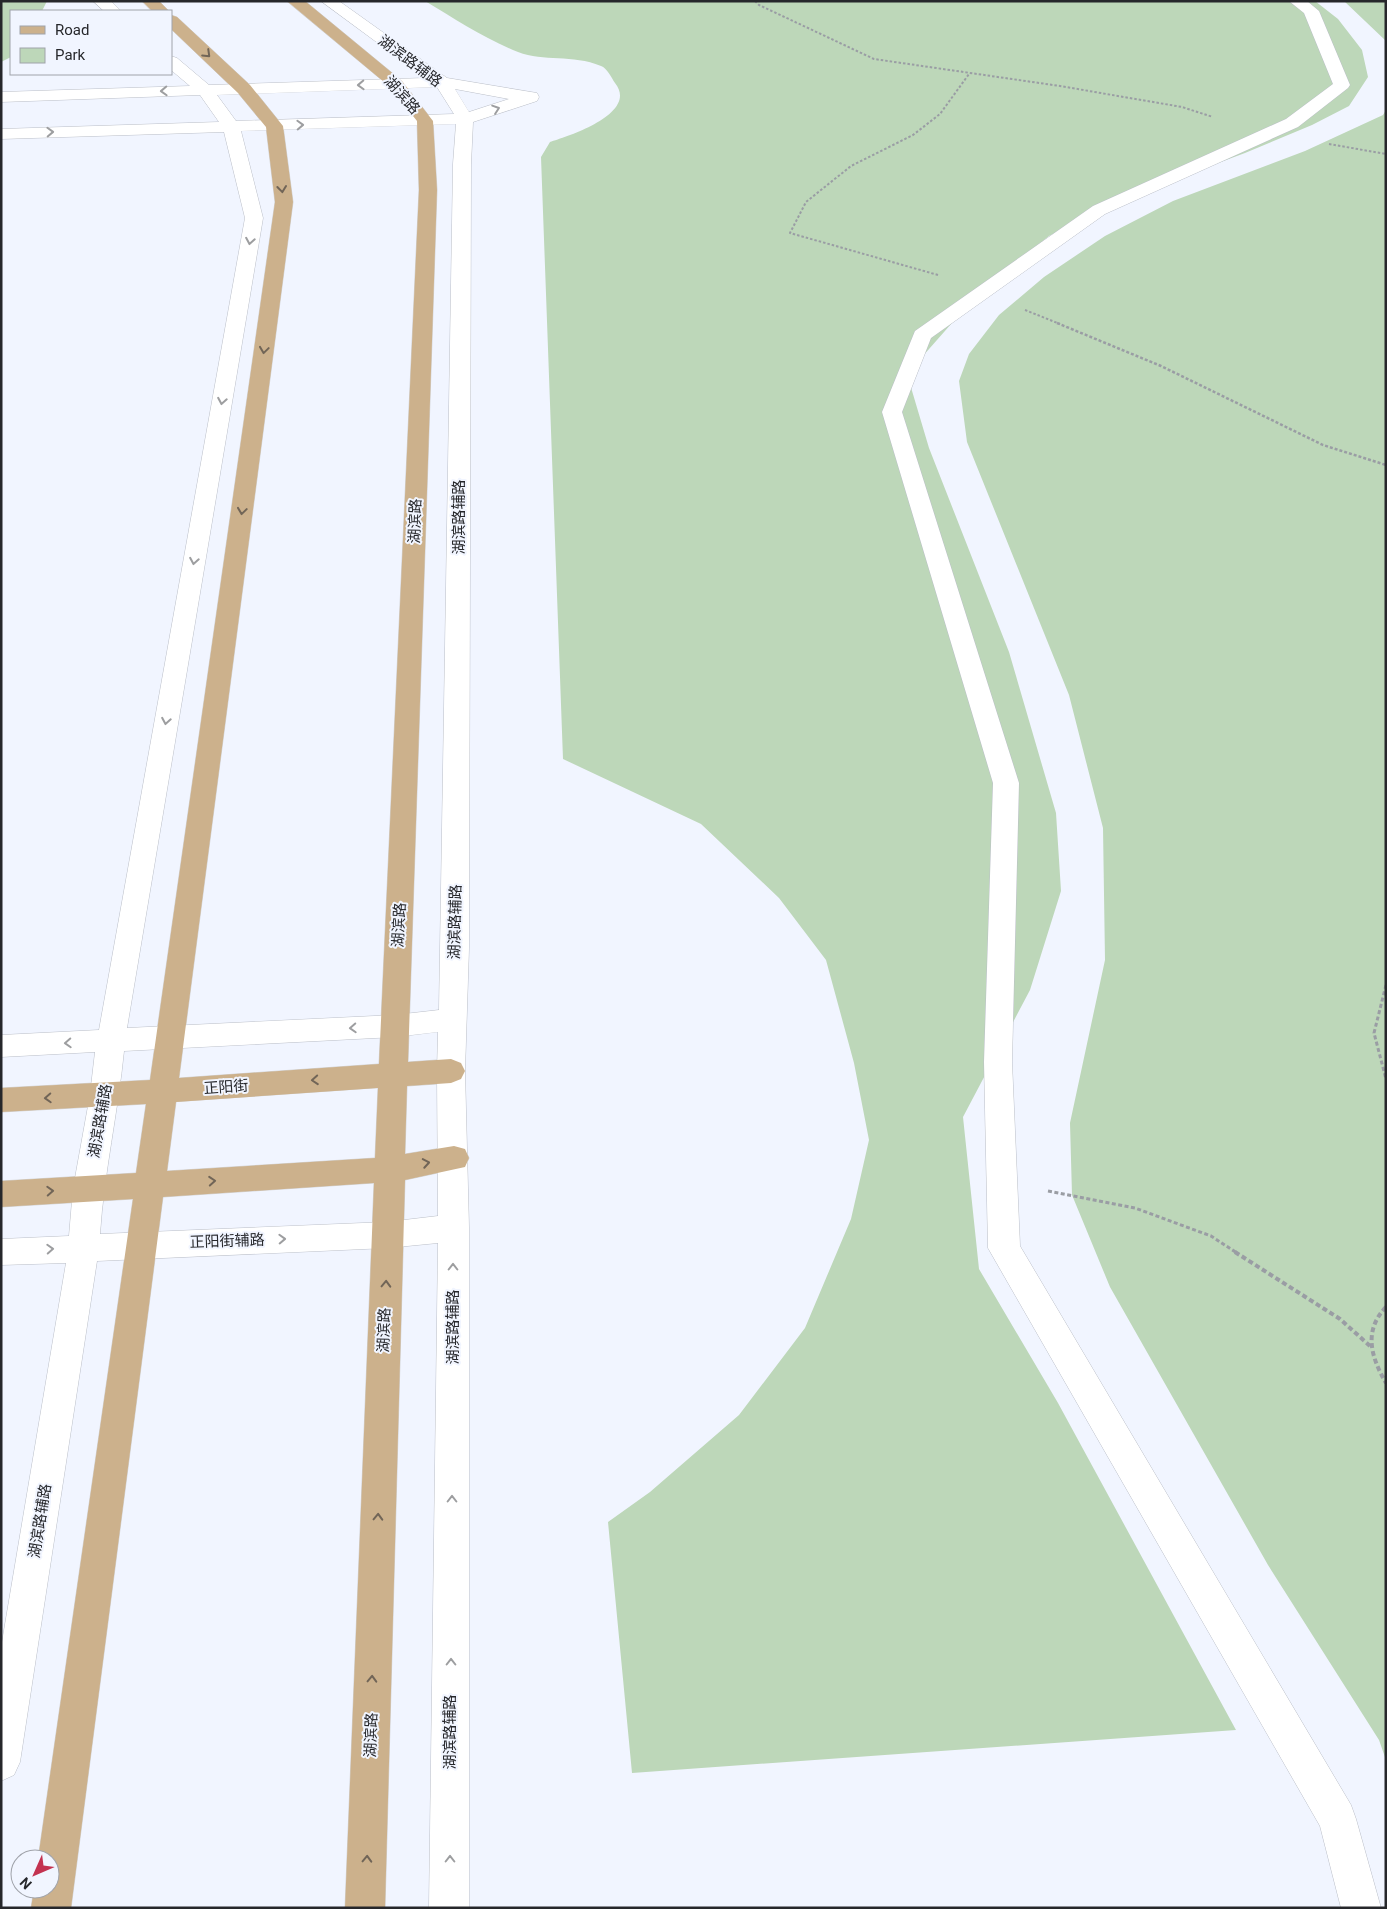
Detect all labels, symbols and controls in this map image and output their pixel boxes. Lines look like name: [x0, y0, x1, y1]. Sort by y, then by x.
legend: [10, 10, 172, 75]
text: Road: [55, 21, 89, 39]
street label: 湖滨路辅路: [375, 31, 445, 91]
text: Park: [55, 46, 86, 64]
one-way arrow: [201, 48, 210, 57]
street label: 湖滨路: [380, 72, 424, 118]
one-way arrow: [357, 80, 365, 90]
one-way arrow: [160, 86, 168, 97]
one-way arrow: [491, 105, 499, 115]
one-way arrow: [296, 119, 304, 130]
one-way arrow: [46, 127, 54, 138]
one-way arrow: [276, 185, 287, 193]
one-way arrow: [245, 236, 255, 245]
one-way arrow: [259, 346, 270, 354]
one-way arrow: [217, 396, 227, 405]
street label: 湖滨路辅路: [450, 479, 468, 555]
street label: 湖滨路: [405, 498, 425, 544]
one-way arrow: [237, 507, 248, 515]
one-way arrow: [190, 557, 200, 565]
one-way arrow: [162, 717, 172, 725]
street label: 湖滨路辅路: [445, 884, 465, 960]
street label: 湖滨路: [389, 902, 409, 948]
one-way arrow: [348, 1022, 356, 1033]
one-way arrow: [64, 1037, 72, 1048]
one-way arrow: [311, 1075, 319, 1086]
street label: 正阳街: [203, 1076, 249, 1098]
street label: 湖滨路辅路: [85, 1082, 115, 1160]
one-way arrow: [44, 1092, 52, 1103]
one-way arrow: [422, 1159, 431, 1169]
one-way arrow: [208, 1176, 216, 1187]
one-way arrow: [46, 1186, 54, 1197]
street label: 正阳街辅路: [189, 1231, 265, 1251]
one-way arrow: [278, 1233, 286, 1244]
one-way arrow: [46, 1244, 54, 1255]
one-way arrow: [448, 1262, 458, 1270]
one-way arrow: [380, 1280, 391, 1288]
street label: 湖滨路辅路: [444, 1289, 462, 1365]
street label: 湖滨路: [374, 1307, 394, 1353]
street label: 湖滨路辅路: [25, 1483, 55, 1559]
one-way arrow: [447, 1495, 457, 1502]
one-way arrow: [372, 1512, 383, 1520]
one-way arrow: [446, 1657, 456, 1665]
one-way arrow: [367, 1675, 378, 1683]
street label: 湖滨路辅路: [441, 1694, 459, 1770]
street label: 湖滨路: [361, 1712, 381, 1758]
north arrow: [10, 1849, 60, 1899]
one-way arrow: [361, 1855, 372, 1863]
one-way arrow: [445, 1855, 455, 1862]
text: N: [17, 1874, 35, 1892]

